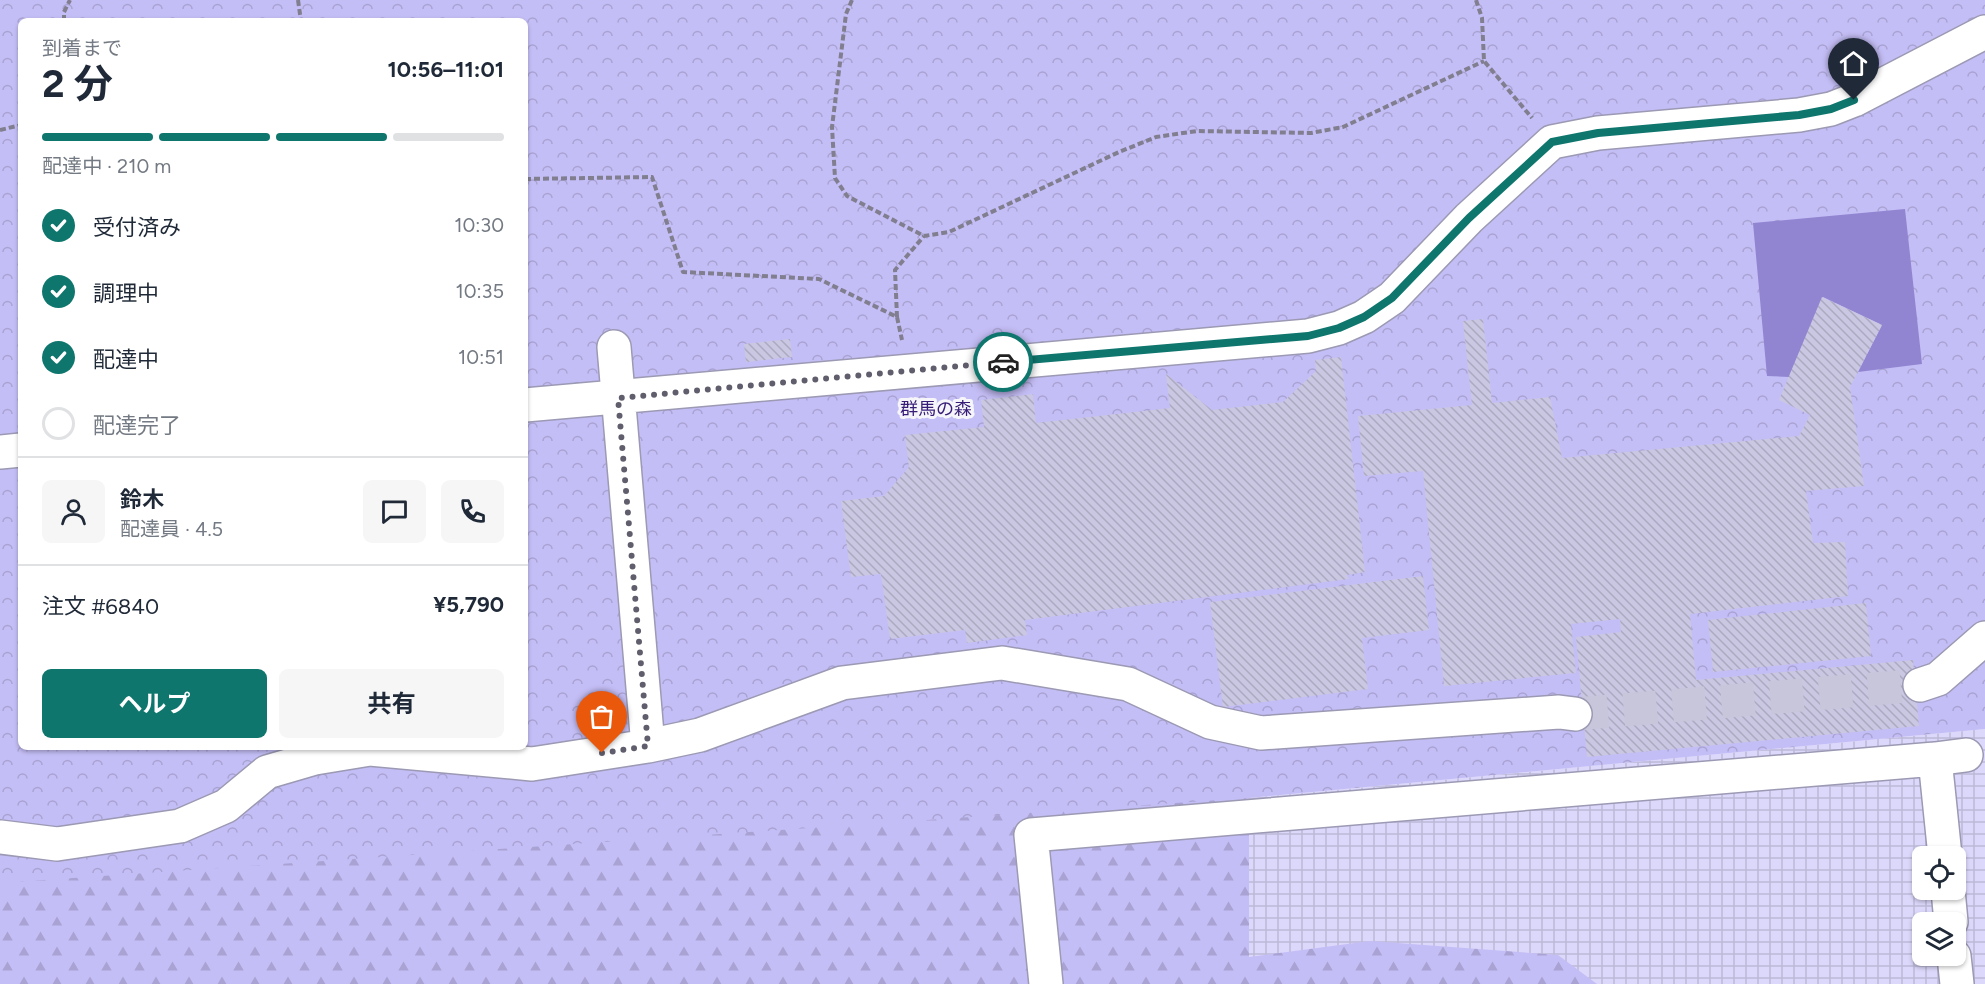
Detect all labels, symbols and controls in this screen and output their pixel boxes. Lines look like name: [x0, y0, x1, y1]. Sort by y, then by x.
text: 到着まで: [42, 36, 122, 60]
pin: [1828, 38, 1879, 100]
icon: home: [1837, 47, 1870, 80]
text: 10:56–11:01: [387, 56, 504, 83]
text: 2 分: [42, 60, 113, 107]
text: 配達中 · 210 m: [42, 154, 171, 178]
icon: check: [42, 209, 75, 242]
text: 10:30: [454, 213, 504, 237]
text: 受付済み: [93, 214, 181, 241]
icon: check: [42, 275, 75, 308]
text: 10:35: [455, 279, 504, 303]
text: 調理中: [93, 280, 159, 307]
courier: [973, 332, 1033, 392]
icon: check: [42, 341, 75, 374]
text: 10:51: [458, 345, 504, 369]
text: 配達中: [93, 346, 159, 373]
icon: car: [987, 346, 1020, 379]
park label: 群馬の森: [900, 398, 972, 420]
text: 配達完了: [93, 412, 181, 439]
button: person: [42, 480, 105, 543]
button: chat: [363, 480, 426, 543]
button: phone: [441, 480, 504, 543]
text: 鈴木: [120, 486, 164, 513]
text: 配達員 · 4.5: [120, 517, 223, 541]
text: ¥5,790: [433, 591, 504, 618]
text: 注文 #6840: [42, 593, 159, 620]
button: ヘルプ: [42, 669, 267, 738]
button: 共有: [279, 669, 504, 738]
pin: [576, 691, 627, 753]
icon: bag: [585, 700, 618, 733]
map controls: [1912, 846, 1966, 966]
button: locate: [1912, 846, 1966, 900]
button: layers: [1912, 912, 1966, 966]

